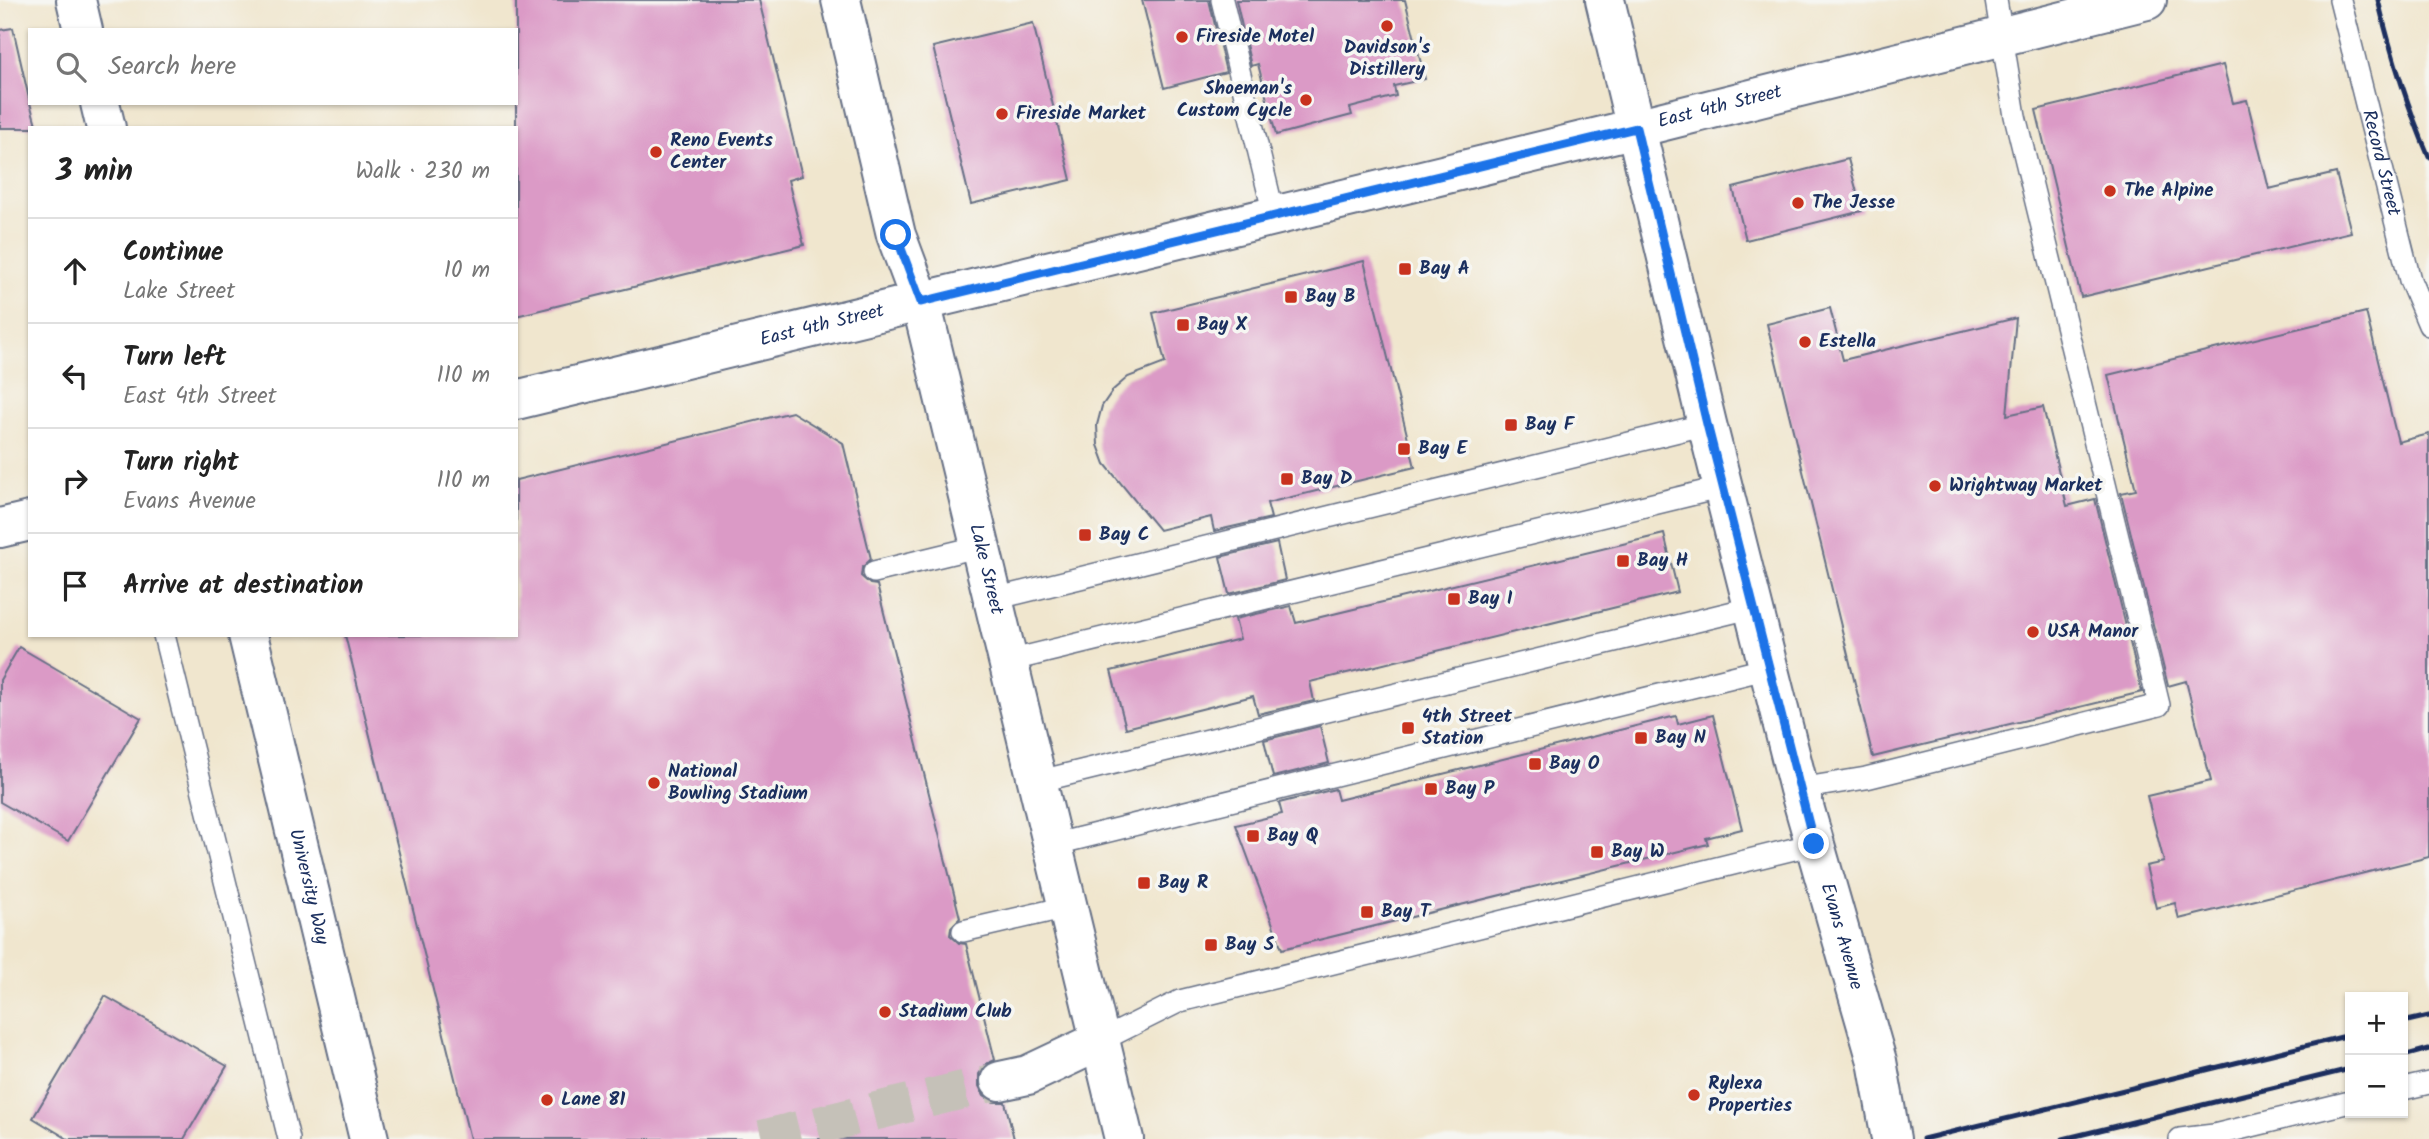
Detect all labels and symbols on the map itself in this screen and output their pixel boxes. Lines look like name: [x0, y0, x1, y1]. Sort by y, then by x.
marker: Davidson's Distillery: [1379, 18, 1395, 34]
place label: Fireside Motel: [1196, 22, 1315, 52]
marker: Fireside Motel: [1174, 29, 1190, 45]
place label: Davidson's Distillery: [1344, 33, 1430, 85]
place label: Shoeman's Custom Cycle: [1177, 74, 1292, 126]
street label: East 4th Street: [1655, 77, 1786, 137]
marker: Shoeman's Custom Cycle: [1298, 92, 1314, 108]
place label: Fireside Market: [1016, 99, 1147, 129]
marker: Fireside Market: [994, 106, 1010, 122]
street label: Record Street: [2353, 107, 2409, 220]
place label: Reno Events Center: [670, 126, 773, 178]
marker: Reno Events Center: [648, 144, 664, 160]
place label: The Alpine: [2124, 176, 2214, 206]
marker: The Alpine: [2102, 183, 2118, 199]
place label: The Jesse: [1812, 188, 1895, 218]
marker: The Jesse: [1790, 195, 1806, 211]
route start: [880, 219, 911, 250]
place label: Bay A: [1419, 254, 1470, 284]
marker: Bay A: [1397, 261, 1413, 277]
place label: Bay B: [1305, 282, 1356, 312]
marker: Bay B: [1283, 289, 1299, 305]
street label: East 4th Street: [757, 296, 888, 355]
place label: Bay X: [1197, 310, 1248, 340]
marker: Bay X: [1175, 317, 1191, 333]
place label: Estella: [1819, 327, 1876, 357]
marker: Estella: [1797, 334, 1813, 350]
place label: Bay F: [1525, 410, 1576, 440]
marker: Bay F: [1503, 417, 1519, 433]
place label: Bay E: [1418, 434, 1469, 464]
marker: Bay E: [1396, 441, 1412, 457]
place label: Bay D: [1301, 464, 1353, 494]
marker: Bay D: [1279, 471, 1295, 487]
place label: Wrightway Market: [1949, 471, 2103, 501]
marker: Wrightway Market: [1927, 478, 1943, 494]
place label: Bay C: [1099, 520, 1149, 550]
street label: Lake Street: [960, 521, 1011, 618]
marker: Bay C: [1077, 527, 1093, 543]
place label: Bay H: [1637, 546, 1688, 576]
marker: Bay H: [1615, 553, 1631, 569]
place label: Bay I: [1468, 584, 1513, 614]
marker: Bay I: [1446, 591, 1462, 607]
place label: USA Manor: [2047, 617, 2139, 647]
marker: USA Manor: [2025, 624, 2041, 640]
place label: 4th Street Station: [1422, 702, 1512, 754]
marker: 4th Street Station: [1400, 720, 1416, 736]
place label: Bay N: [1655, 723, 1706, 753]
marker: Bay N: [1633, 730, 1649, 746]
place label: Bay O: [1549, 749, 1600, 779]
marker: Bay O: [1527, 756, 1543, 772]
place label: National Bowling Stadium: [668, 757, 808, 809]
place label: Bay P: [1445, 774, 1495, 804]
marker: National Bowling Stadium: [646, 775, 662, 791]
marker: Bay P: [1423, 781, 1439, 797]
place label: Bay Q: [1267, 821, 1319, 851]
street label: University Way: [280, 826, 337, 949]
marker: Bay Q: [1245, 828, 1261, 844]
route end: [1798, 828, 1829, 859]
place label: Bay W: [1611, 837, 1665, 867]
marker: Bay W: [1589, 844, 1605, 860]
place label: Bay R: [1158, 868, 1209, 898]
marker: Bay R: [1136, 875, 1152, 891]
street label: Evans Avenue: [1812, 880, 1871, 994]
place label: Bay T: [1381, 897, 1432, 927]
marker: Bay T: [1359, 904, 1375, 920]
place label: Bay S: [1225, 930, 1275, 960]
marker: Bay S: [1203, 937, 1219, 953]
place label: Stadium Club: [899, 997, 1012, 1027]
marker: Stadium Club: [877, 1004, 893, 1020]
place label: Rylexa Properties: [1708, 1069, 1792, 1121]
place label: Lane 81: [561, 1085, 625, 1115]
marker: Rylexa Properties: [1686, 1087, 1702, 1103]
marker: Lane 81: [539, 1092, 555, 1108]

